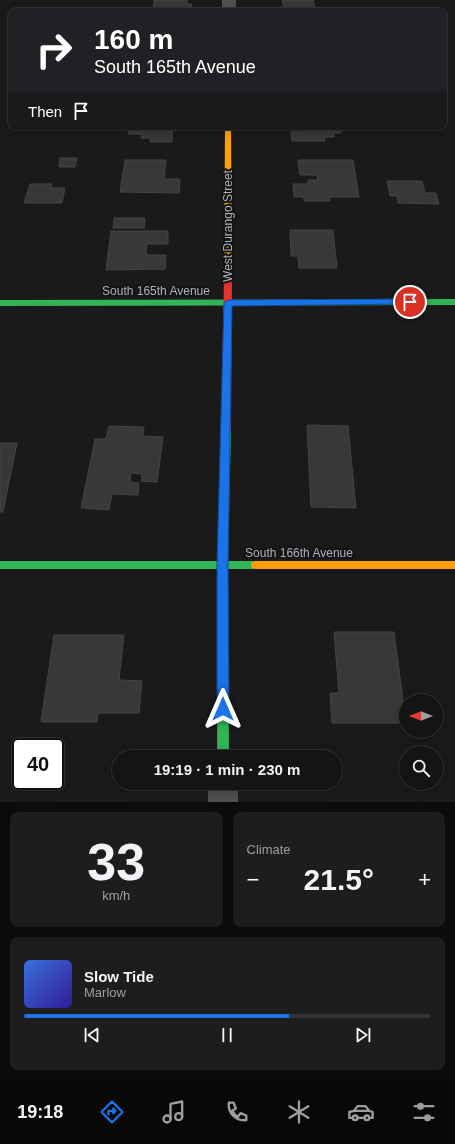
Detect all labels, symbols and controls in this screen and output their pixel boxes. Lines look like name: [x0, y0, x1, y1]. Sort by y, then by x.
icon: right: [28, 24, 80, 76]
text: 160 m: [94, 24, 173, 55]
text: South 165th Avenue: [94, 57, 256, 77]
icon: arrive: [70, 100, 92, 122]
text: Then: [28, 103, 62, 120]
street label: West Durango Street: [221, 169, 235, 282]
street label: South 165th Avenue: [102, 284, 210, 298]
pin: [393, 285, 427, 319]
icon: arrive: [399, 291, 421, 313]
street label: South 166th Avenue: [245, 546, 353, 560]
position arrow: [202, 688, 244, 730]
north arrow: [399, 694, 443, 738]
map controls: [399, 694, 443, 790]
speed limit sign: 40: [12, 738, 64, 790]
button: search: [399, 746, 443, 790]
text: 19:19 · 1 min · 230 m: [154, 761, 300, 778]
text: 33: [87, 833, 145, 891]
text: Climate: [247, 842, 291, 857]
text: 21.5°: [304, 863, 374, 896]
text: −: [247, 867, 259, 892]
text: +: [418, 867, 431, 892]
text: km/h: [102, 888, 130, 903]
text: Slow Tide: [84, 968, 154, 985]
text: Marlow: [84, 985, 126, 1000]
icon: previous: [81, 1024, 103, 1046]
icon: pause: [216, 1024, 238, 1046]
icon: next: [352, 1024, 374, 1046]
icon: directions: [98, 1098, 126, 1126]
icon: music: [160, 1098, 188, 1126]
icon: phone: [223, 1098, 251, 1126]
icon: climate: [285, 1098, 313, 1126]
icon: car: [347, 1098, 375, 1126]
icon: filters: [410, 1098, 438, 1126]
text: 19:18: [17, 1102, 63, 1122]

